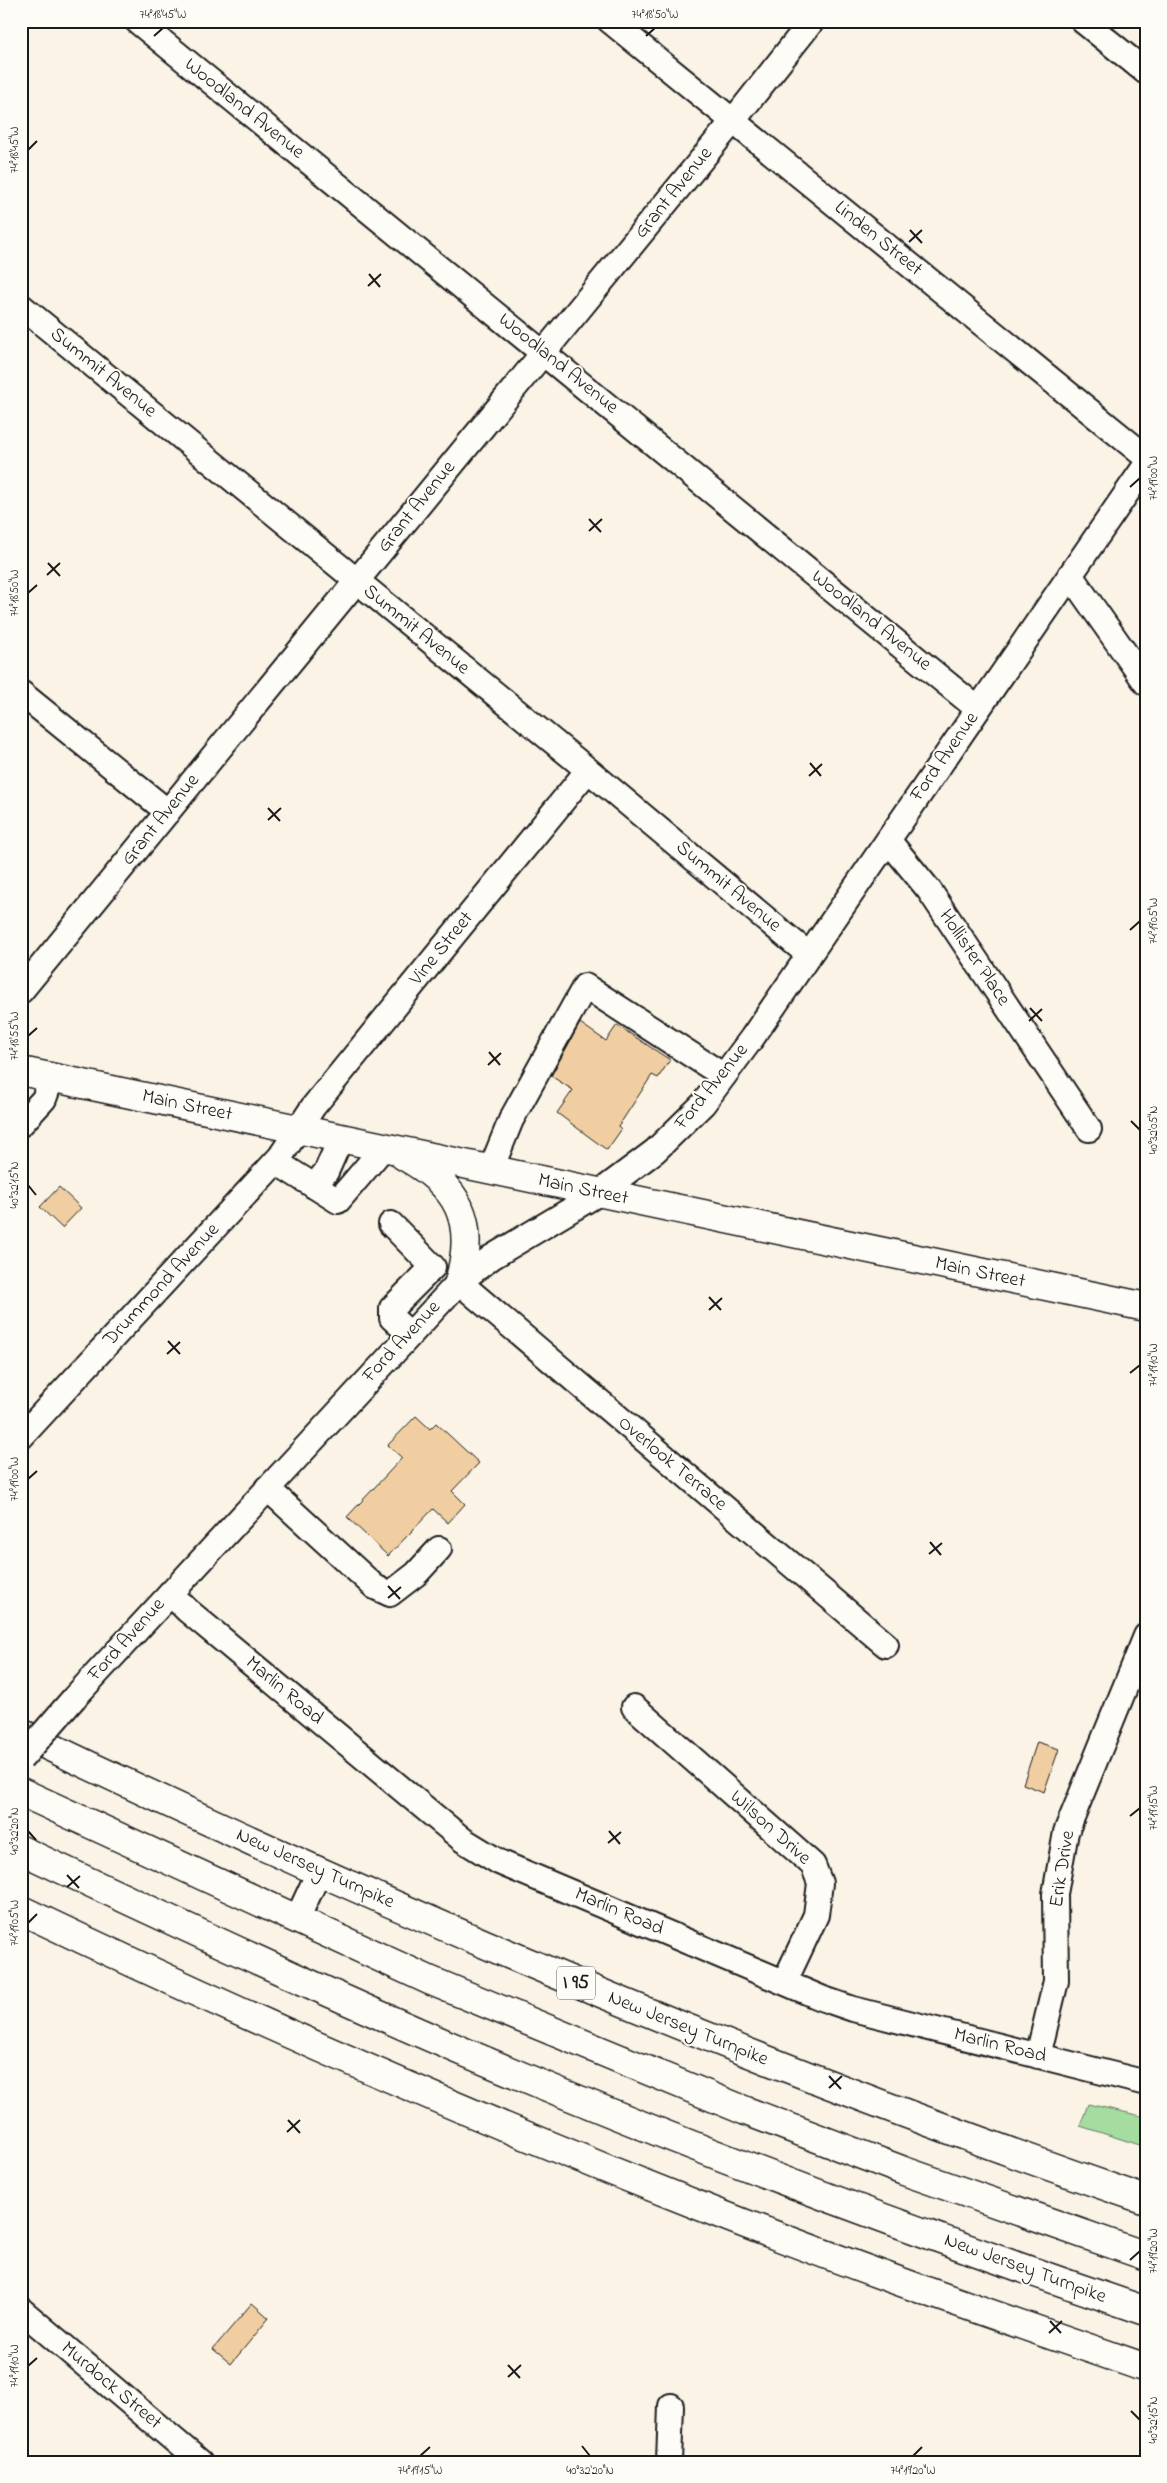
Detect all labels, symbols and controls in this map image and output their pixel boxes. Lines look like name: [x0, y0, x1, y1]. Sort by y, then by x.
text: 74°18'45"W: [140, 6, 186, 24]
text: 74°18'50"W: [632, 6, 678, 24]
street label: Woodland Avenue: [178, 51, 311, 167]
text: 74°18'45"W: [6, 127, 24, 173]
street label: Grant Avenue: [628, 141, 720, 245]
street label: Linden Street: [828, 194, 929, 284]
street label: Woodland Avenue: [492, 306, 625, 422]
street label: Summit Avenue: [43, 321, 163, 425]
street label: Grant Avenue: [371, 455, 463, 559]
text: 74°19'00"W: [1145, 456, 1163, 500]
street label: Woodland Avenue: [805, 563, 938, 679]
text: 74°18'50"W: [6, 570, 24, 616]
street label: Summit Avenue: [356, 578, 476, 682]
street label: Ford Avenue: [903, 706, 987, 809]
street label: Grant Avenue: [115, 768, 207, 872]
street label: Summit Avenue: [669, 834, 787, 940]
text: 74°19'05"W: [1145, 898, 1163, 944]
street label: Hollister Place: [931, 904, 1017, 1012]
street label: Vine Street: [402, 905, 481, 993]
text: 74°18'55"W: [6, 1012, 24, 1060]
street label: Ford Avenue: [667, 1038, 756, 1137]
street label: Main Street: [139, 1082, 235, 1130]
text: 40°32'05"N: [1145, 1106, 1163, 1154]
text: 40°32'15"N: [6, 1161, 24, 1209]
street label: Main Street: [535, 1166, 631, 1214]
street label: Drummond Avenue: [96, 1217, 227, 1354]
street label: Main Street: [932, 1249, 1028, 1297]
street label: Ford Avenue: [355, 1294, 448, 1391]
text: 74°19'10"W: [1145, 1344, 1163, 1386]
street label: Overlook Terrace: [611, 1409, 733, 1519]
text: 74°19'00"W: [6, 1457, 24, 1501]
street label: Ford Avenue: [81, 1592, 173, 1689]
street label: Marlin Road: [238, 1650, 330, 1732]
street label: Wilson Drive: [723, 1784, 817, 1872]
text: 74°19'15"W: [1145, 1786, 1163, 1830]
text: 40°32'20"N: [6, 1807, 24, 1855]
street label: New Jersey Turnpike: [231, 1821, 399, 1917]
street label: Erik Drive: [1043, 1828, 1083, 1910]
street label: Marlin Road: [570, 1880, 668, 1944]
text: 74°19'05"W: [6, 1900, 24, 1946]
road number: I 95: [557, 1966, 595, 2000]
street label: New Jersey Turnpike: [603, 1984, 773, 2074]
street label: Marlin Road: [951, 2021, 1049, 2071]
street label: New Jersey Turnpike: [940, 2226, 1110, 2312]
text: 74°19'20"W: [1145, 2228, 1163, 2274]
street label: Murdock Street: [54, 2335, 168, 2437]
text: 74°19'10"W: [6, 2345, 24, 2387]
text: 40°32'15"N: [1145, 2396, 1163, 2444]
text: 74°19'15"W: [398, 2462, 442, 2480]
text: 40°32'20"N: [566, 2462, 614, 2480]
text: 74°19'20"W: [890, 2462, 936, 2480]

